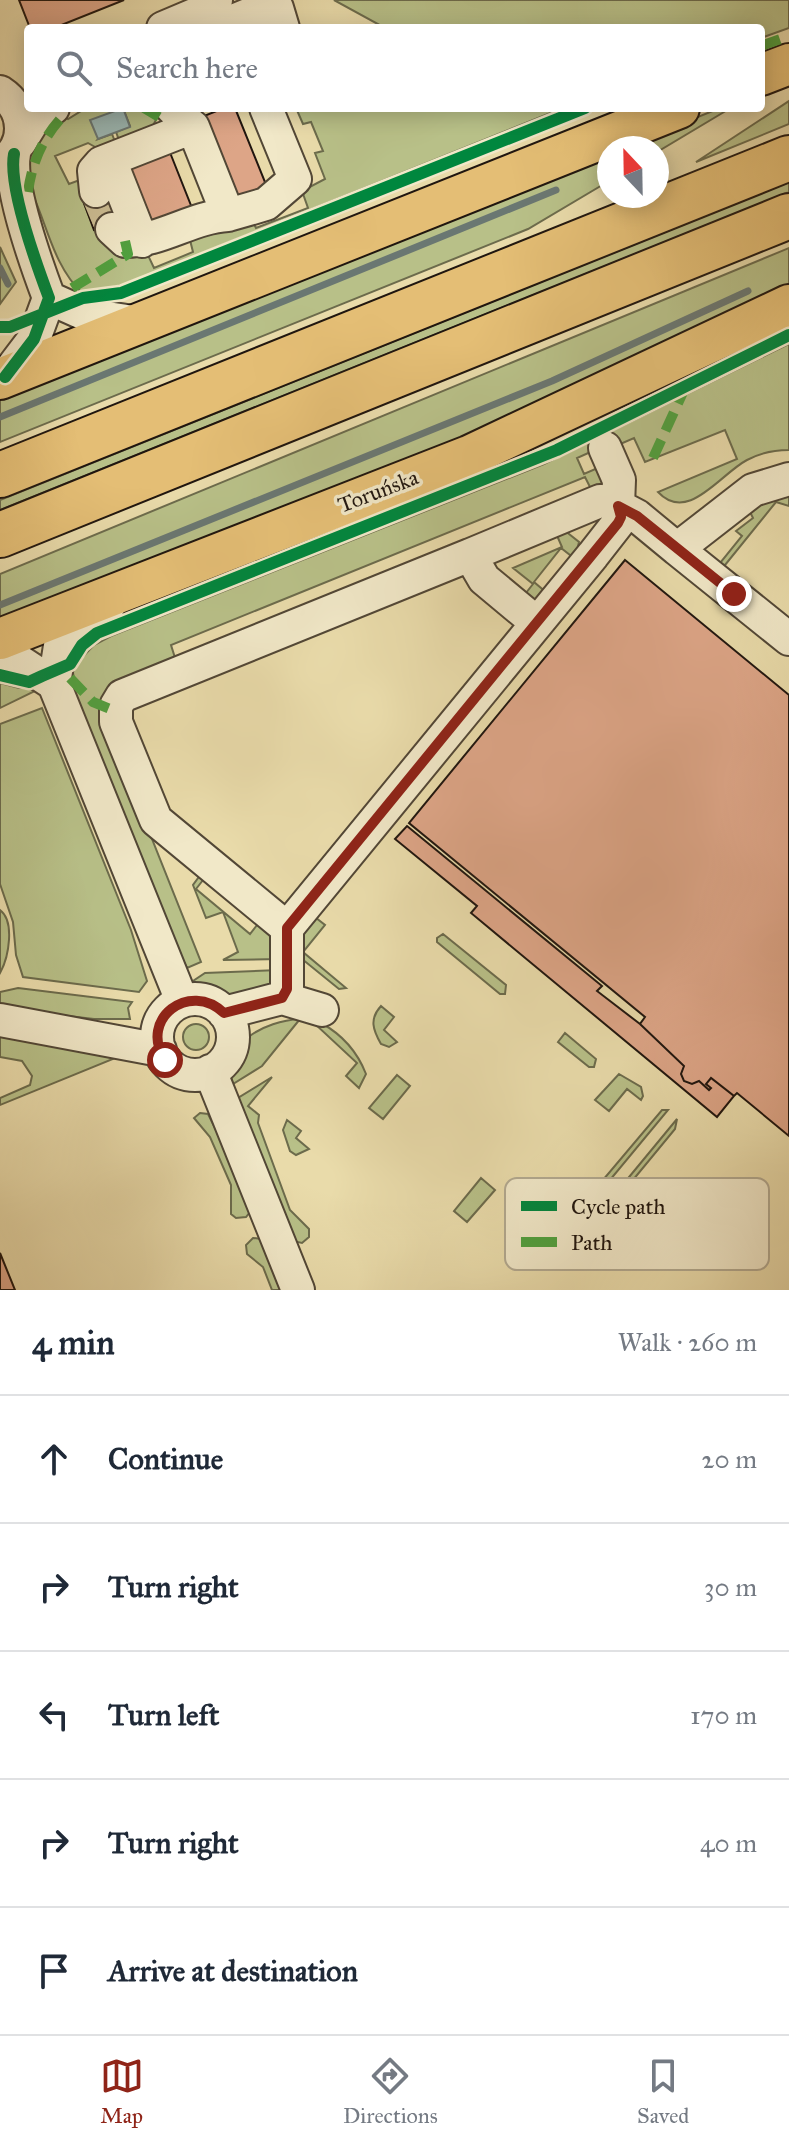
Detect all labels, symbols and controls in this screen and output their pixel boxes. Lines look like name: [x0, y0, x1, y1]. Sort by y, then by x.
search box: [24, 24, 765, 112]
icon: search: [52, 46, 96, 90]
text: Search here: [116, 50, 258, 86]
north arrow: [597, 136, 669, 208]
street label: Toruńska: [334, 463, 423, 519]
route end: [716, 576, 752, 612]
route start: [147, 1042, 183, 1078]
legend: [505, 1178, 769, 1270]
text: Cycle path: [571, 1193, 666, 1220]
text: Path: [571, 1229, 613, 1256]
text: 4 min: [32, 1322, 115, 1363]
text: Walk · 260 m: [618, 1326, 757, 1358]
icon: ahead: [32, 1437, 76, 1481]
text: Continue: [108, 1441, 223, 1477]
text: 20 m: [702, 1443, 757, 1475]
icon: right: [32, 1565, 76, 1609]
text: Turn right: [108, 1569, 239, 1605]
text: 30 m: [704, 1571, 757, 1603]
icon: left: [32, 1693, 76, 1737]
text: Turn left: [108, 1697, 219, 1733]
text: 170 m: [690, 1699, 757, 1731]
icon: right: [32, 1821, 76, 1865]
text: Turn right: [108, 1825, 239, 1861]
text: 40 m: [700, 1827, 757, 1859]
icon: arrive: [32, 1949, 76, 1993]
text: Arrive at destination: [108, 1953, 358, 1989]
tab: Map: [100, 2054, 144, 2129]
tab: Directions: [343, 2054, 438, 2129]
tab: Saved: [637, 2054, 689, 2129]

